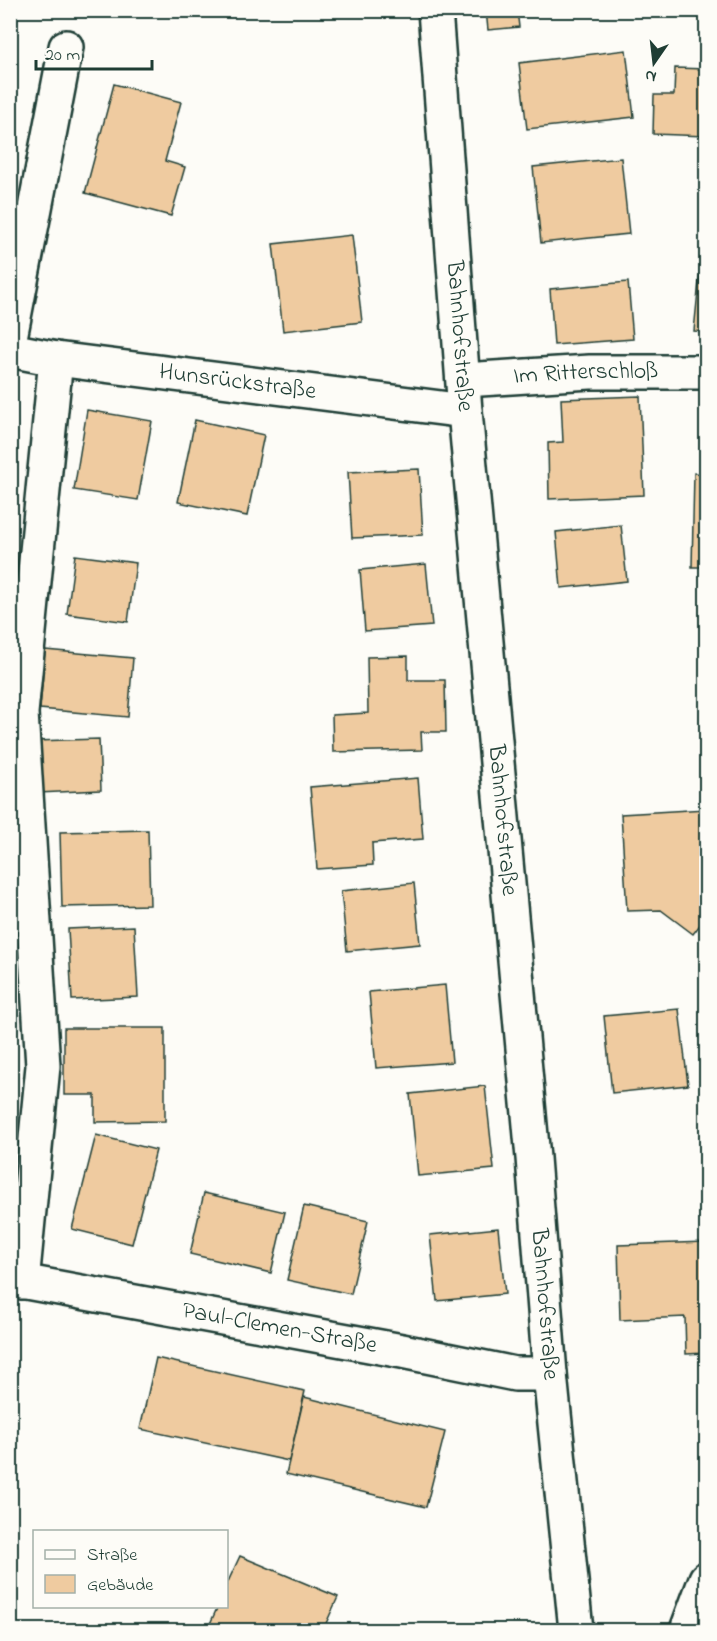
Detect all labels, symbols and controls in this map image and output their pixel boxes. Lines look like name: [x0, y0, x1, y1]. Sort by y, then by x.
scale bar: [36, 33, 152, 71]
north arrow: [624, 33, 684, 93]
text: 20 m: [45, 43, 80, 69]
text: N: [643, 63, 659, 89]
street label: Bahnhofstraße: [436, 258, 483, 413]
street label: Hunsrückstraße: [157, 355, 318, 409]
street label: Im Ritterschloß: [512, 355, 658, 394]
street label: Bahnhofstraße: [478, 742, 527, 897]
street label: Bahnhofstraße: [521, 1226, 568, 1382]
street label: Paul-Clemen-Straße: [179, 1293, 380, 1364]
legend: [33, 1530, 228, 1608]
text: Straße: [87, 1543, 138, 1569]
text: Gebäude: [87, 1573, 154, 1599]

